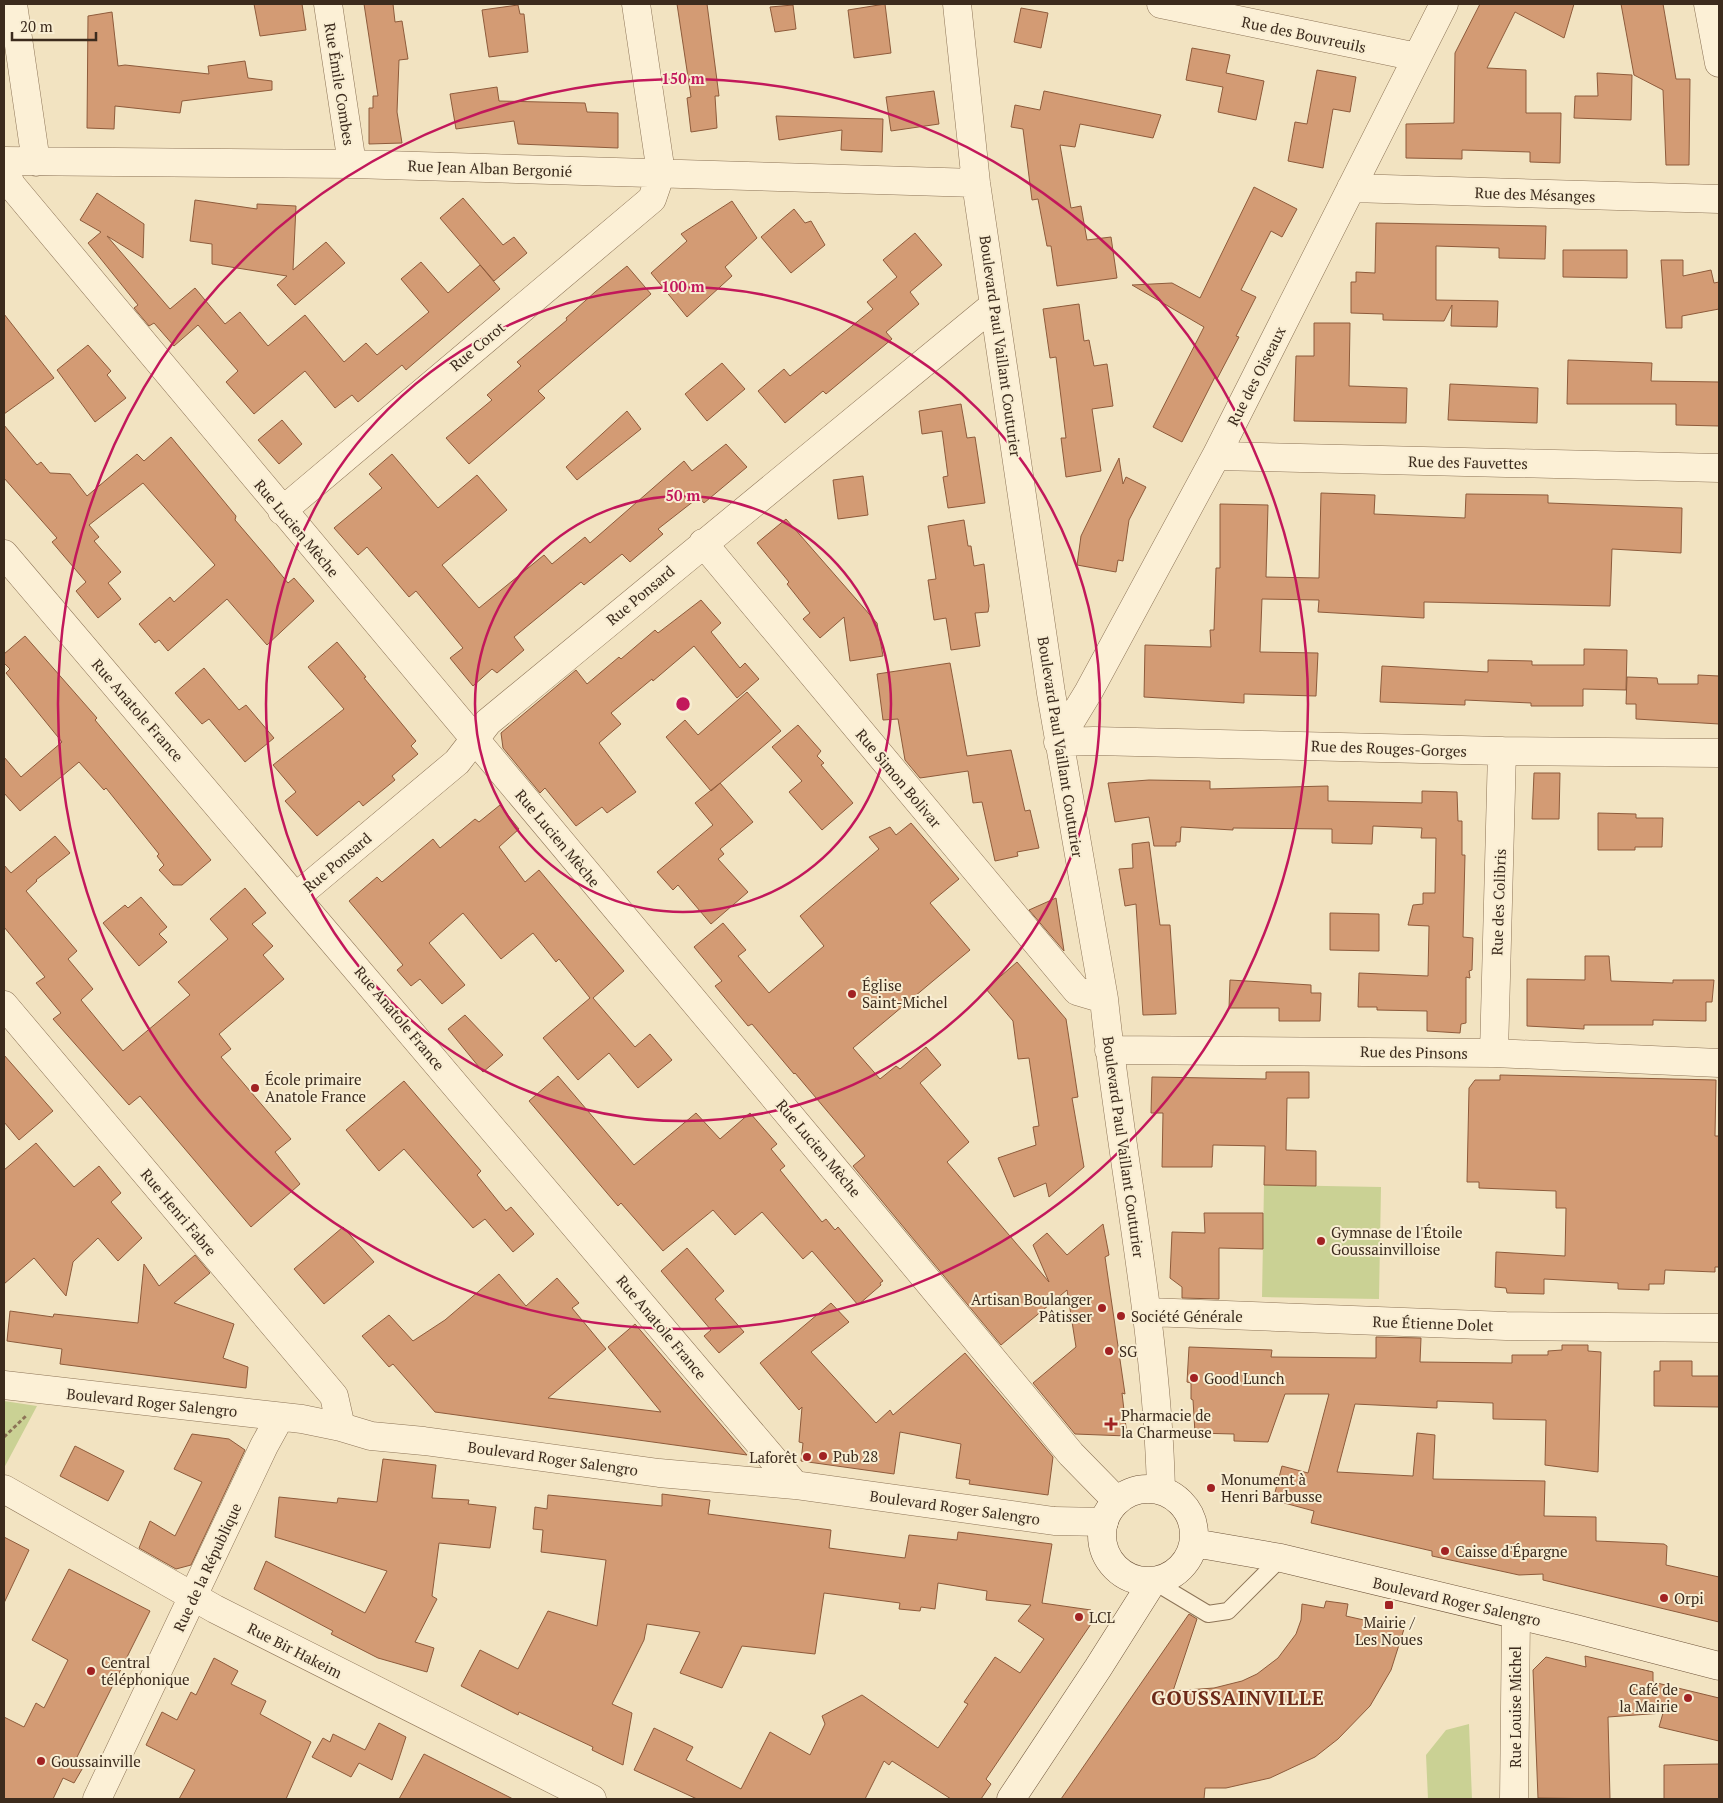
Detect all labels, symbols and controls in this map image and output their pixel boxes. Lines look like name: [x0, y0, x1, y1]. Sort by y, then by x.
scale bar: [12, 10, 96, 42]
street label: Rue des Bouvreuils: [1240, 11, 1368, 57]
text: 20 m: [20, 16, 53, 36]
street label: Rue Émile Combes: [320, 21, 360, 147]
text: 150 m: [661, 68, 705, 88]
street label: Rue Jean Alban Bergonié: [407, 155, 573, 181]
street label: Rue des Mésanges: [1474, 182, 1596, 206]
street label: Boulevard Paul Vaillant Couturier: [976, 234, 1026, 458]
text: 100 m: [661, 276, 705, 296]
street label: Rue Corot: [445, 317, 509, 375]
street label: Rue des Oiseaux: [1222, 323, 1290, 429]
street label: Rue des Fauvettes: [1408, 451, 1528, 473]
street label: Rue Lucien Mèche: [250, 475, 344, 581]
text: 50 m: [666, 485, 701, 505]
street label: Rue Ponsard: [602, 561, 678, 629]
street label: Boulevard Paul Vaillant Couturier: [1034, 635, 1088, 859]
street label: Rue Anatole France: [88, 654, 188, 766]
centre of rings: [674, 695, 692, 713]
street label: Rue Simon Bolivar: [852, 724, 946, 832]
street label: Rue des Rouges-Gorges: [1311, 735, 1467, 761]
street label: Rue Lucien Mèche: [511, 785, 605, 891]
street label: Rue Ponsard: [299, 828, 375, 896]
street label: Rue des Colibris: [1486, 848, 1510, 956]
street label: Rue Anatole France: [351, 962, 449, 1074]
place label: Église Saint-Michel: [862, 975, 948, 1012]
marker: Église Saint-Michel: [846, 988, 858, 1000]
street label: Boulevard Paul Vaillant Couturier: [1099, 1035, 1149, 1259]
street label: Rue des Pinsons: [1360, 1041, 1468, 1063]
place label: École primaire Anatole France: [265, 1069, 366, 1106]
marker: École primaire Anatole France: [249, 1082, 261, 1094]
street label: Rue Lucien Mèche: [772, 1095, 866, 1201]
street label: Rue Henri Fabre: [137, 1164, 221, 1260]
place label: Gymnase de l'Étoile Goussainvilloise: [1331, 1222, 1463, 1259]
marker: Gymnase de l'Étoile Goussainvilloise: [1315, 1235, 1327, 1247]
street label: Rue Anatole France: [613, 1271, 711, 1383]
place label: Artisan Boulanger Pâtisser: [971, 1289, 1092, 1326]
marker: Artisan Boulanger Pâtisser: [1096, 1302, 1108, 1314]
place label: Société Générale: [1131, 1306, 1243, 1326]
marker: Société Générale: [1115, 1310, 1127, 1322]
street label: Rue Étienne Dolet: [1372, 1311, 1494, 1335]
place label: SG: [1119, 1341, 1138, 1361]
marker: SG: [1103, 1345, 1115, 1357]
place label: Good Lunch: [1204, 1368, 1285, 1388]
marker: Good Lunch: [1188, 1372, 1200, 1384]
street label: Boulevard Roger Salengro: [66, 1383, 238, 1421]
place label: Pharmacie de la Charmeuse: [1121, 1405, 1212, 1442]
marker: Pharmacie de la Charmeuse: [1105, 1418, 1117, 1430]
street label: Boulevard Roger Salengro: [467, 1436, 639, 1480]
place label: Pub 28: [833, 1446, 878, 1466]
place label: Laforêt: [749, 1447, 797, 1467]
marker: Pub 28: [817, 1450, 829, 1462]
marker: Laforêt: [801, 1451, 813, 1463]
place label: Monument à Henri Barbusse: [1221, 1469, 1322, 1506]
marker: Monument à Henri Barbusse: [1205, 1482, 1217, 1494]
street label: Boulevard Roger Salengro: [869, 1485, 1041, 1529]
street label: Rue de la République: [168, 1499, 246, 1635]
place label: Caisse d'Épargne: [1455, 1541, 1568, 1561]
marker: Caisse d'Épargne: [1439, 1545, 1451, 1557]
street label: Boulevard Roger Salengro: [1371, 1572, 1543, 1630]
place label: Orpi: [1674, 1588, 1704, 1608]
marker: Orpi: [1658, 1592, 1670, 1604]
marker: Mairie / Les Noues: [1383, 1599, 1395, 1611]
place label: LCL: [1089, 1607, 1115, 1627]
marker: LCL: [1073, 1611, 1085, 1623]
place label: Mairie / Les Noues: [1355, 1612, 1423, 1649]
street label: Rue Bir Hakeim: [244, 1618, 346, 1682]
street label: Rue Louise Michel: [1505, 1646, 1525, 1768]
place label: Central téléphonique: [101, 1652, 190, 1689]
marker: Central téléphonique: [85, 1665, 97, 1677]
place label: Café de la Mairie: [1619, 1679, 1678, 1716]
district label: GOUSSAINVILLE: [1151, 1684, 1325, 1711]
marker: Café de la Mairie: [1682, 1692, 1694, 1704]
place label: Goussainville: [51, 1751, 141, 1771]
marker: Goussainville: [35, 1755, 47, 1767]

